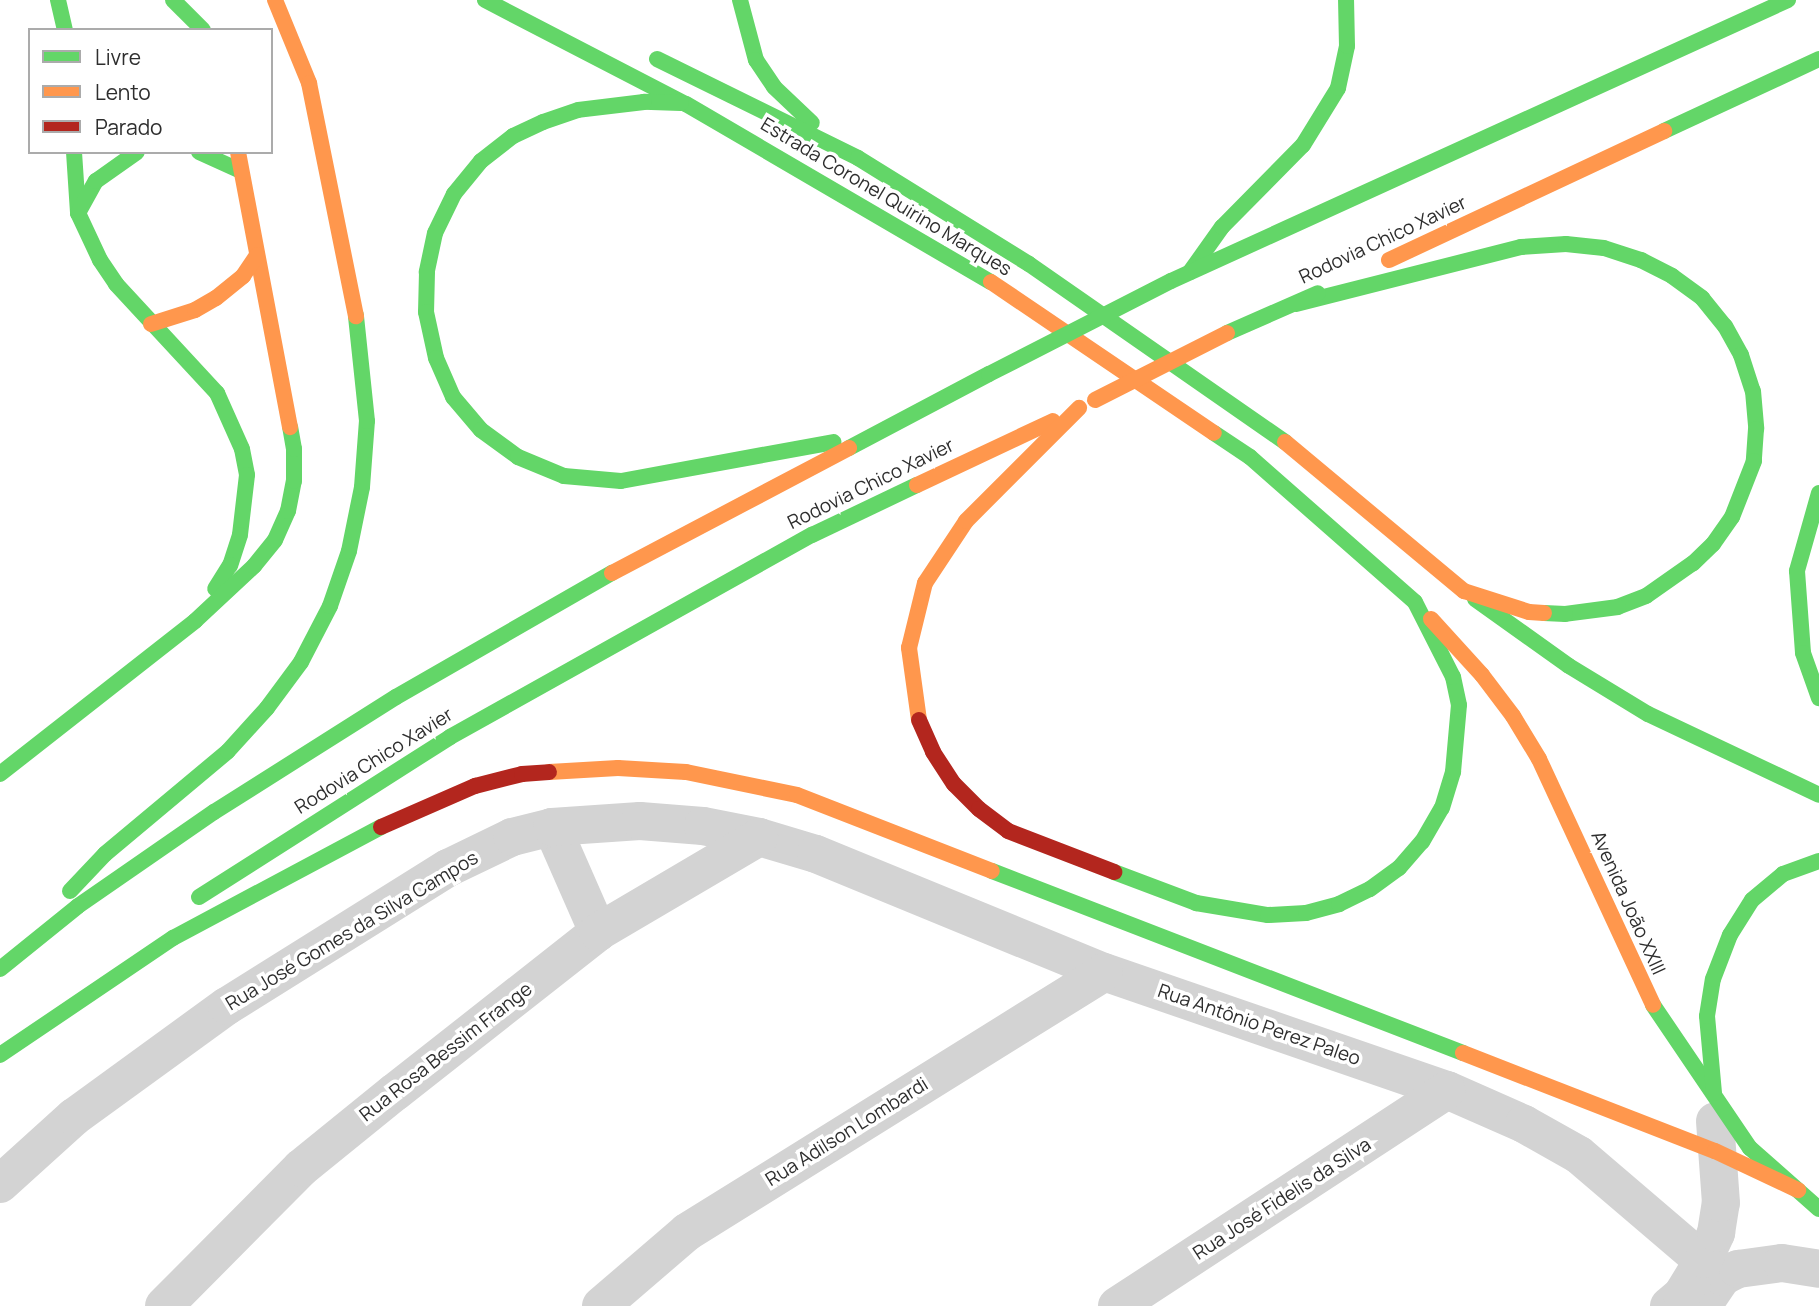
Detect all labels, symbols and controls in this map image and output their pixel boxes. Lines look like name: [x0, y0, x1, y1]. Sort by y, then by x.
legend: [28, 28, 273, 154]
text: Livre: [95, 43, 141, 71]
text: Lento: [95, 78, 151, 106]
text: Parado: [95, 113, 163, 141]
street label: Estrada Coronel Quirino Marques: [757, 113, 1015, 281]
street label: Rodovia Chico Xavier: [1296, 191, 1470, 289]
street label: Rodovia Chico Xavier: [784, 434, 958, 534]
street label: Rodovia Chico Xavier: [291, 703, 457, 819]
street label: Avenida João XXIII: [1586, 828, 1670, 978]
street label: Rua José Gomes da Silva Campos: [222, 846, 482, 1016]
street label: Rua Rosa Bessim Frange: [355, 978, 537, 1126]
street label: Rua Antônio Perez Paleo: [1155, 980, 1363, 1070]
street label: Rua Adilson Lombardi: [762, 1073, 932, 1191]
street label: Rua José Fidelis da Silva: [1189, 1133, 1375, 1265]

